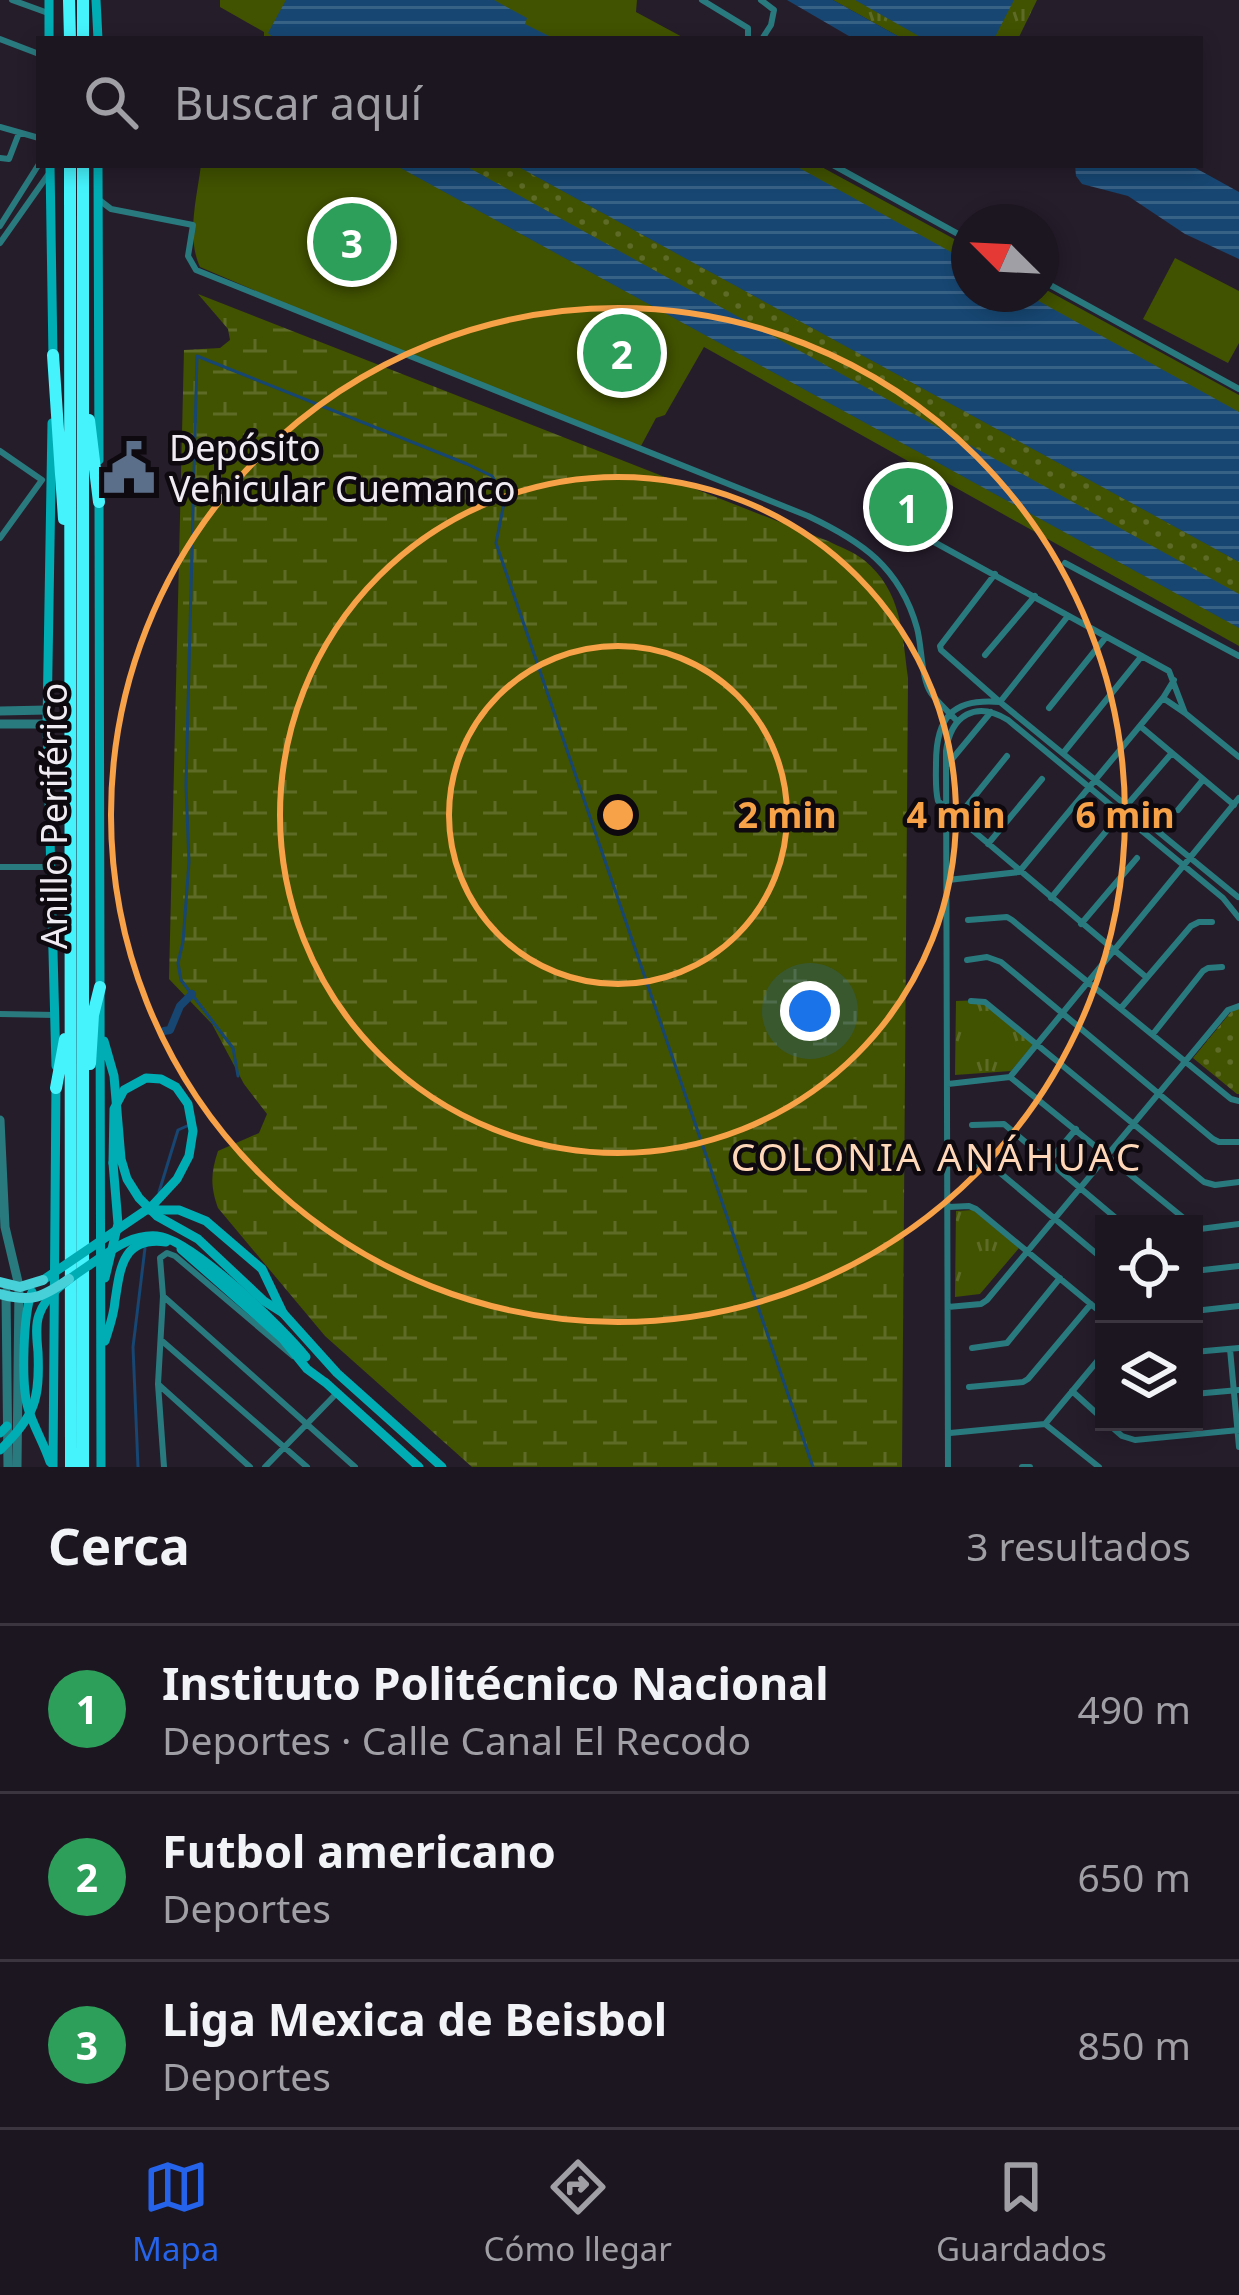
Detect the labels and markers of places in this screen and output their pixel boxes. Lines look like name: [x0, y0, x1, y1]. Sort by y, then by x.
pin: 3: [313, 197, 391, 287]
pin: 2: [583, 308, 661, 398]
place label: Depósito Vehicular Cuemanco: [169, 423, 515, 513]
public building icon: Depósito Vehicular Cuemanco: [100, 439, 158, 497]
pin: 1: [869, 462, 947, 552]
centre of rings: [597, 794, 639, 836]

